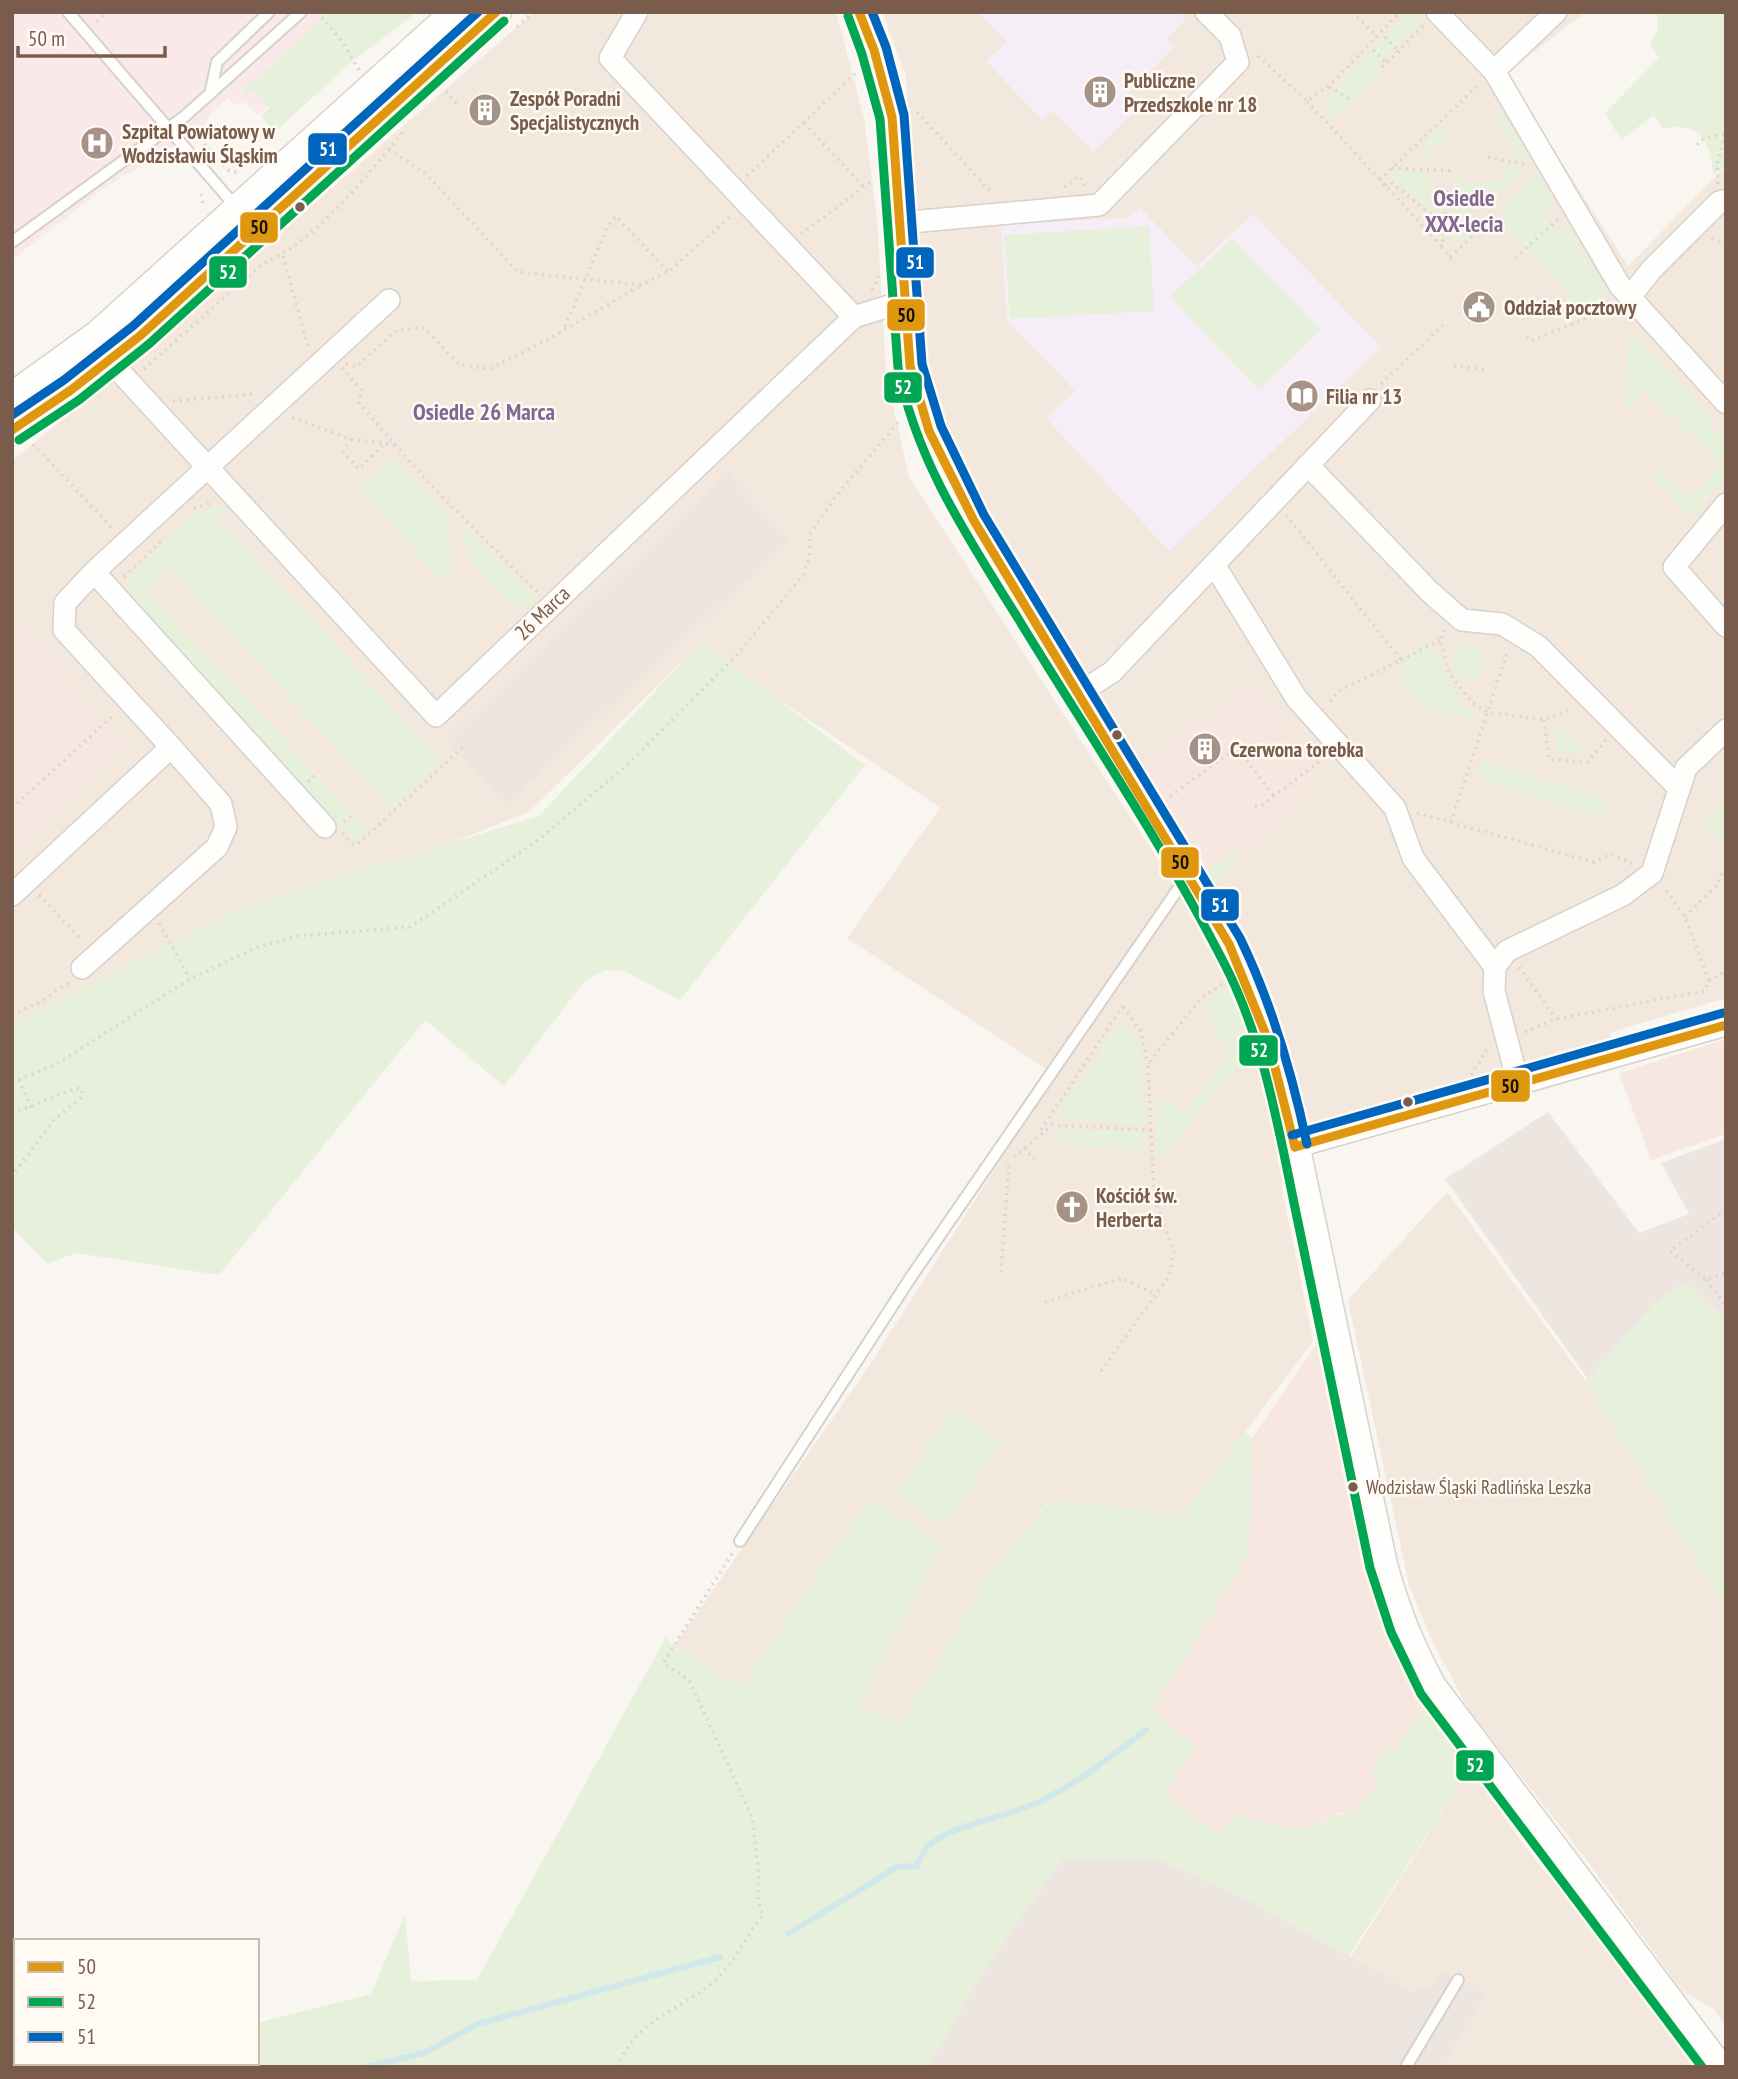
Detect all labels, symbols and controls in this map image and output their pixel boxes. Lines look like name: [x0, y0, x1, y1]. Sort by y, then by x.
scale bar: [18, 14, 164, 58]
text: 50 m: [28, 25, 65, 52]
place label: Publiczne Przedszkole nr 18: [1124, 67, 1257, 118]
building icon: Publiczne Przedszkole nr 18: [1081, 73, 1119, 111]
place label: Zespół Poradni Specjalistycznych: [510, 85, 639, 136]
building icon: Zespół Poradni Specjalistycznych: [466, 91, 504, 129]
place label: Szpital Powiatowy w Wodzisławiu Śląskim: [121, 118, 278, 169]
hospital icon: Szpital Powiatowy w Wodzisławiu Śląskim: [78, 124, 116, 162]
line badge: 51: [307, 132, 348, 166]
text: 51: [319, 137, 337, 161]
district label: Osiedle XXX-lecia: [1425, 183, 1503, 238]
unlabelled marker: [293, 200, 307, 214]
line badge: 50: [239, 211, 279, 244]
text: 50: [250, 215, 268, 239]
line badge: 51: [895, 246, 935, 279]
text: 51: [906, 250, 924, 274]
line badge: 52: [208, 255, 248, 289]
text: 52: [219, 260, 237, 284]
public building icon: Oddział pocztowy: [1460, 288, 1498, 326]
place label: Oddział pocztowy: [1504, 294, 1637, 321]
line badge: 50: [886, 298, 926, 332]
text: 50: [897, 303, 915, 327]
line badge: 52: [883, 371, 923, 404]
text: 52: [894, 375, 912, 399]
library icon: Filia nr 13: [1283, 377, 1321, 415]
place label: Filia nr 13: [1326, 383, 1402, 410]
district label: Osiedle 26 Marca: [413, 397, 555, 426]
street label: 26 Marca: [509, 580, 575, 646]
unlabelled marker: [1110, 728, 1124, 742]
building icon: Czerwona torebka: [1186, 730, 1224, 768]
place label: Czerwona torebka: [1230, 736, 1364, 763]
line badge: 50: [1160, 846, 1200, 879]
text: 50: [1171, 850, 1189, 874]
line badge: 51: [1200, 888, 1240, 922]
text: 51: [1211, 893, 1229, 917]
line badge: 52: [1238, 1034, 1279, 1067]
text: 52: [1250, 1038, 1268, 1062]
line badge: 50: [1490, 1069, 1531, 1103]
text: 50: [1501, 1074, 1519, 1098]
unlabelled marker: [1401, 1095, 1415, 1109]
place label: Kościół św. Herberta: [1096, 1182, 1178, 1233]
church icon: Kościół św. Herberta: [1053, 1188, 1091, 1226]
place label: Wodzisław Śląski Radlińska Leszka: [1366, 1475, 1591, 1499]
marker: Wodzisław Śląski Radlińska Leszka: [1346, 1480, 1360, 1494]
line badge: 52: [1455, 1749, 1495, 1782]
text: 52: [1466, 1753, 1484, 1777]
legend: [14, 1939, 259, 2065]
text: 50: [77, 1953, 96, 1980]
text: 52: [77, 1988, 96, 2015]
text: 51: [77, 2023, 96, 2050]

